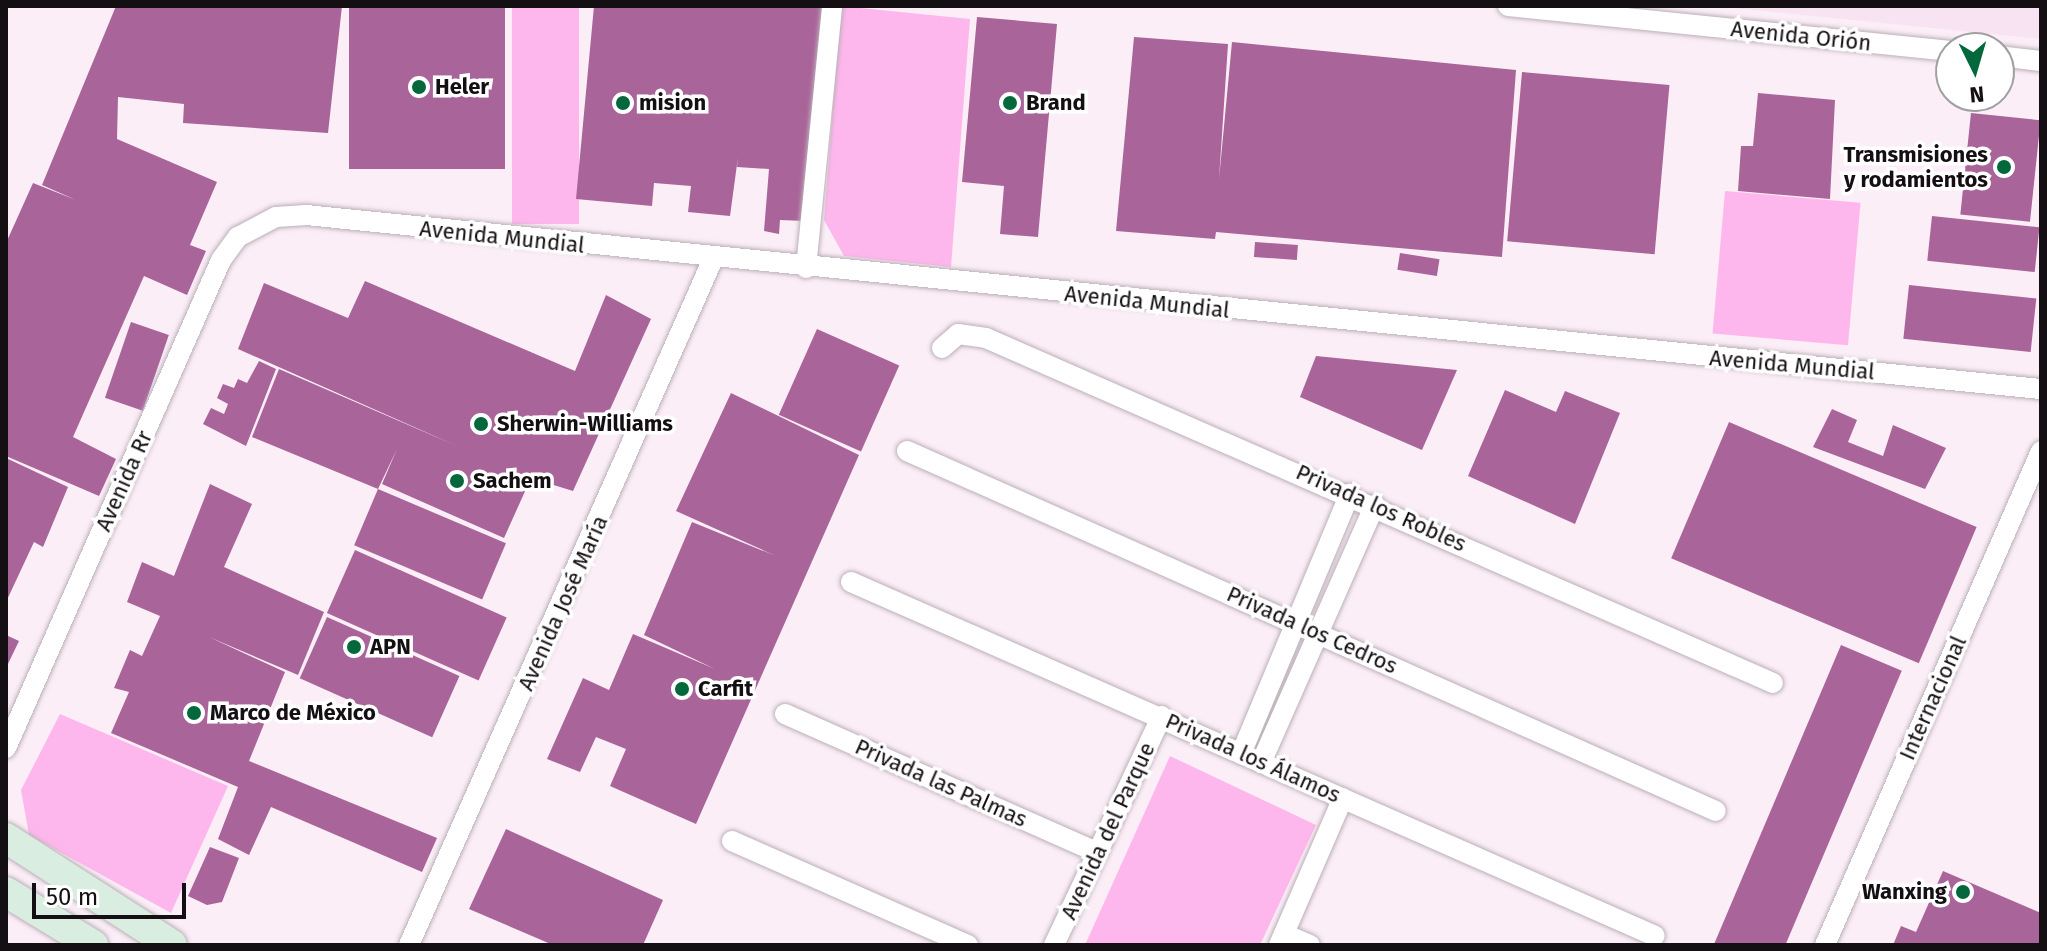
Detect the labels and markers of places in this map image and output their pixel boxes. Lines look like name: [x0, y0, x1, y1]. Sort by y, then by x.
place label: Heler: [435, 74, 489, 100]
marker: Heler: [410, 78, 428, 96]
place label: mision: [639, 90, 706, 116]
place label: Brand: [1026, 90, 1086, 116]
marker: mision: [614, 94, 632, 112]
marker: Brand: [1001, 94, 1019, 112]
place label: Transmisiones y rodamientos: [1843, 141, 1988, 192]
marker: Transmisiones y rodamientos: [1995, 158, 2013, 176]
place label: Sherwin-Williams: [497, 411, 673, 437]
marker: Sherwin-Williams: [472, 415, 490, 433]
place label: Sachem: [473, 468, 552, 494]
marker: Sachem: [448, 472, 466, 490]
place label: APN: [370, 634, 411, 660]
marker: APN: [345, 638, 363, 656]
place label: Carfit: [698, 676, 753, 702]
marker: Carfit: [673, 680, 691, 698]
place label: Marco de México: [210, 700, 376, 726]
marker: Marco de México: [185, 704, 203, 722]
place label: Wanxing: [1862, 879, 1947, 905]
marker: Wanxing: [1954, 883, 1972, 901]

